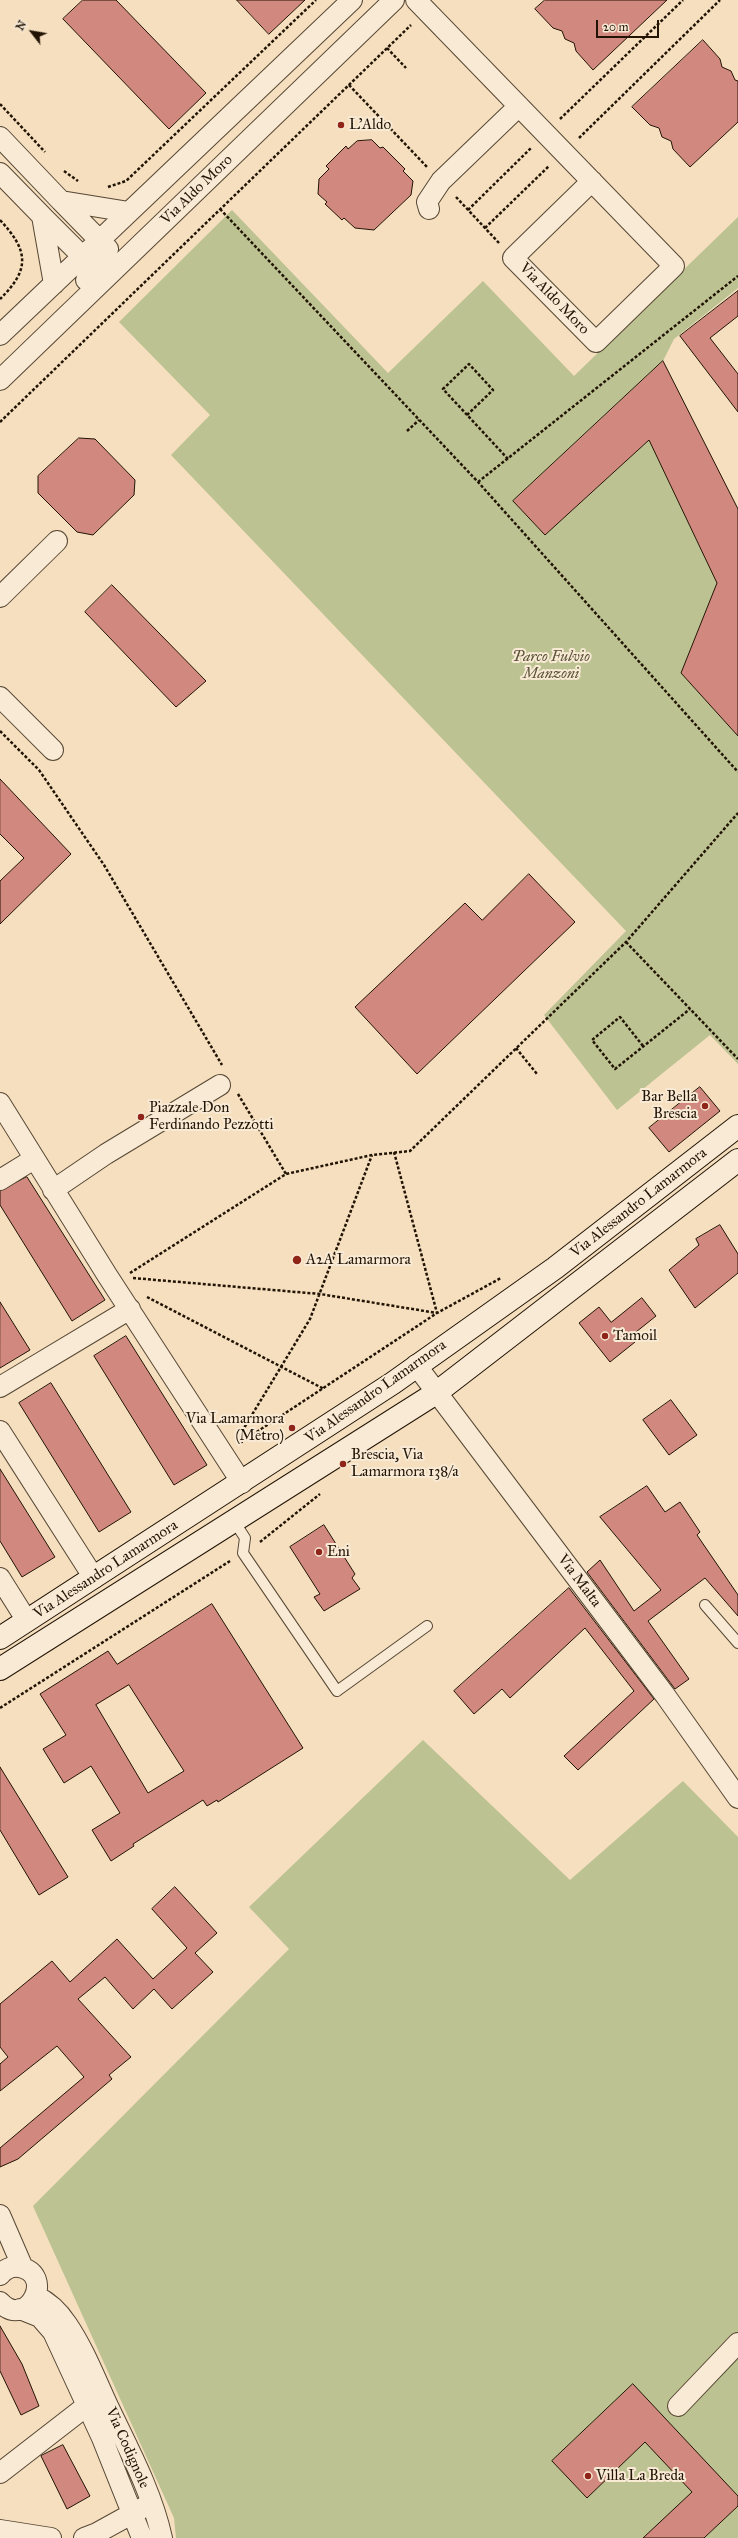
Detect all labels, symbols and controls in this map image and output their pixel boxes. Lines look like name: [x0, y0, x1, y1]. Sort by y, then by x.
north arrow: [12, 12, 52, 52]
scale bar: [598, 12, 661, 38]
text: N: [13, 18, 29, 33]
text: 20 m: [603, 20, 629, 34]
place label: L'Aldo: [349, 116, 391, 134]
marker: L'Aldo: [336, 120, 346, 130]
street label: Via Aldo Moro: [157, 151, 237, 229]
street label: Via Aldo Moro: [515, 259, 593, 339]
park label: Parco Fulvio Manzoni: [512, 648, 590, 683]
place label: Bar Bella Brescia: [641, 1088, 697, 1123]
place label: Piazzale Don Ferdinando Pezzotti: [149, 1099, 274, 1134]
marker: Bar Bella Brescia: [700, 1101, 710, 1111]
marker: Piazzale Don Ferdinando Pezzotti: [136, 1112, 146, 1122]
street label: Via Alessandro Lamarmora: [567, 1144, 711, 1262]
place label: A2A Lamarmora: [306, 1251, 411, 1269]
marker: A2A Lamarmora: [291, 1254, 303, 1266]
place label: Tamoil: [613, 1327, 657, 1345]
marker: Tamoil: [600, 1331, 610, 1341]
street label: Via Alessandro Lamarmora: [302, 1336, 450, 1448]
place label: Via Lamarmora (Metro): [186, 1410, 284, 1445]
marker: Via Lamarmora (Metro): [287, 1423, 297, 1433]
place label: Brescia, Via Lamarmora 138/a: [351, 1446, 459, 1481]
marker: Brescia, Via Lamarmora 138/a: [338, 1459, 348, 1469]
street label: Via Alessandro Lamarmora: [31, 1517, 181, 1623]
place label: Eni: [327, 1543, 350, 1561]
marker: Eni: [314, 1547, 324, 1557]
street label: Via Malta: [553, 1551, 605, 1611]
street label: Via Codignole: [101, 2405, 153, 2491]
place label: Villa La Breda: [596, 2467, 684, 2485]
marker: Villa La Breda: [583, 2471, 593, 2481]

